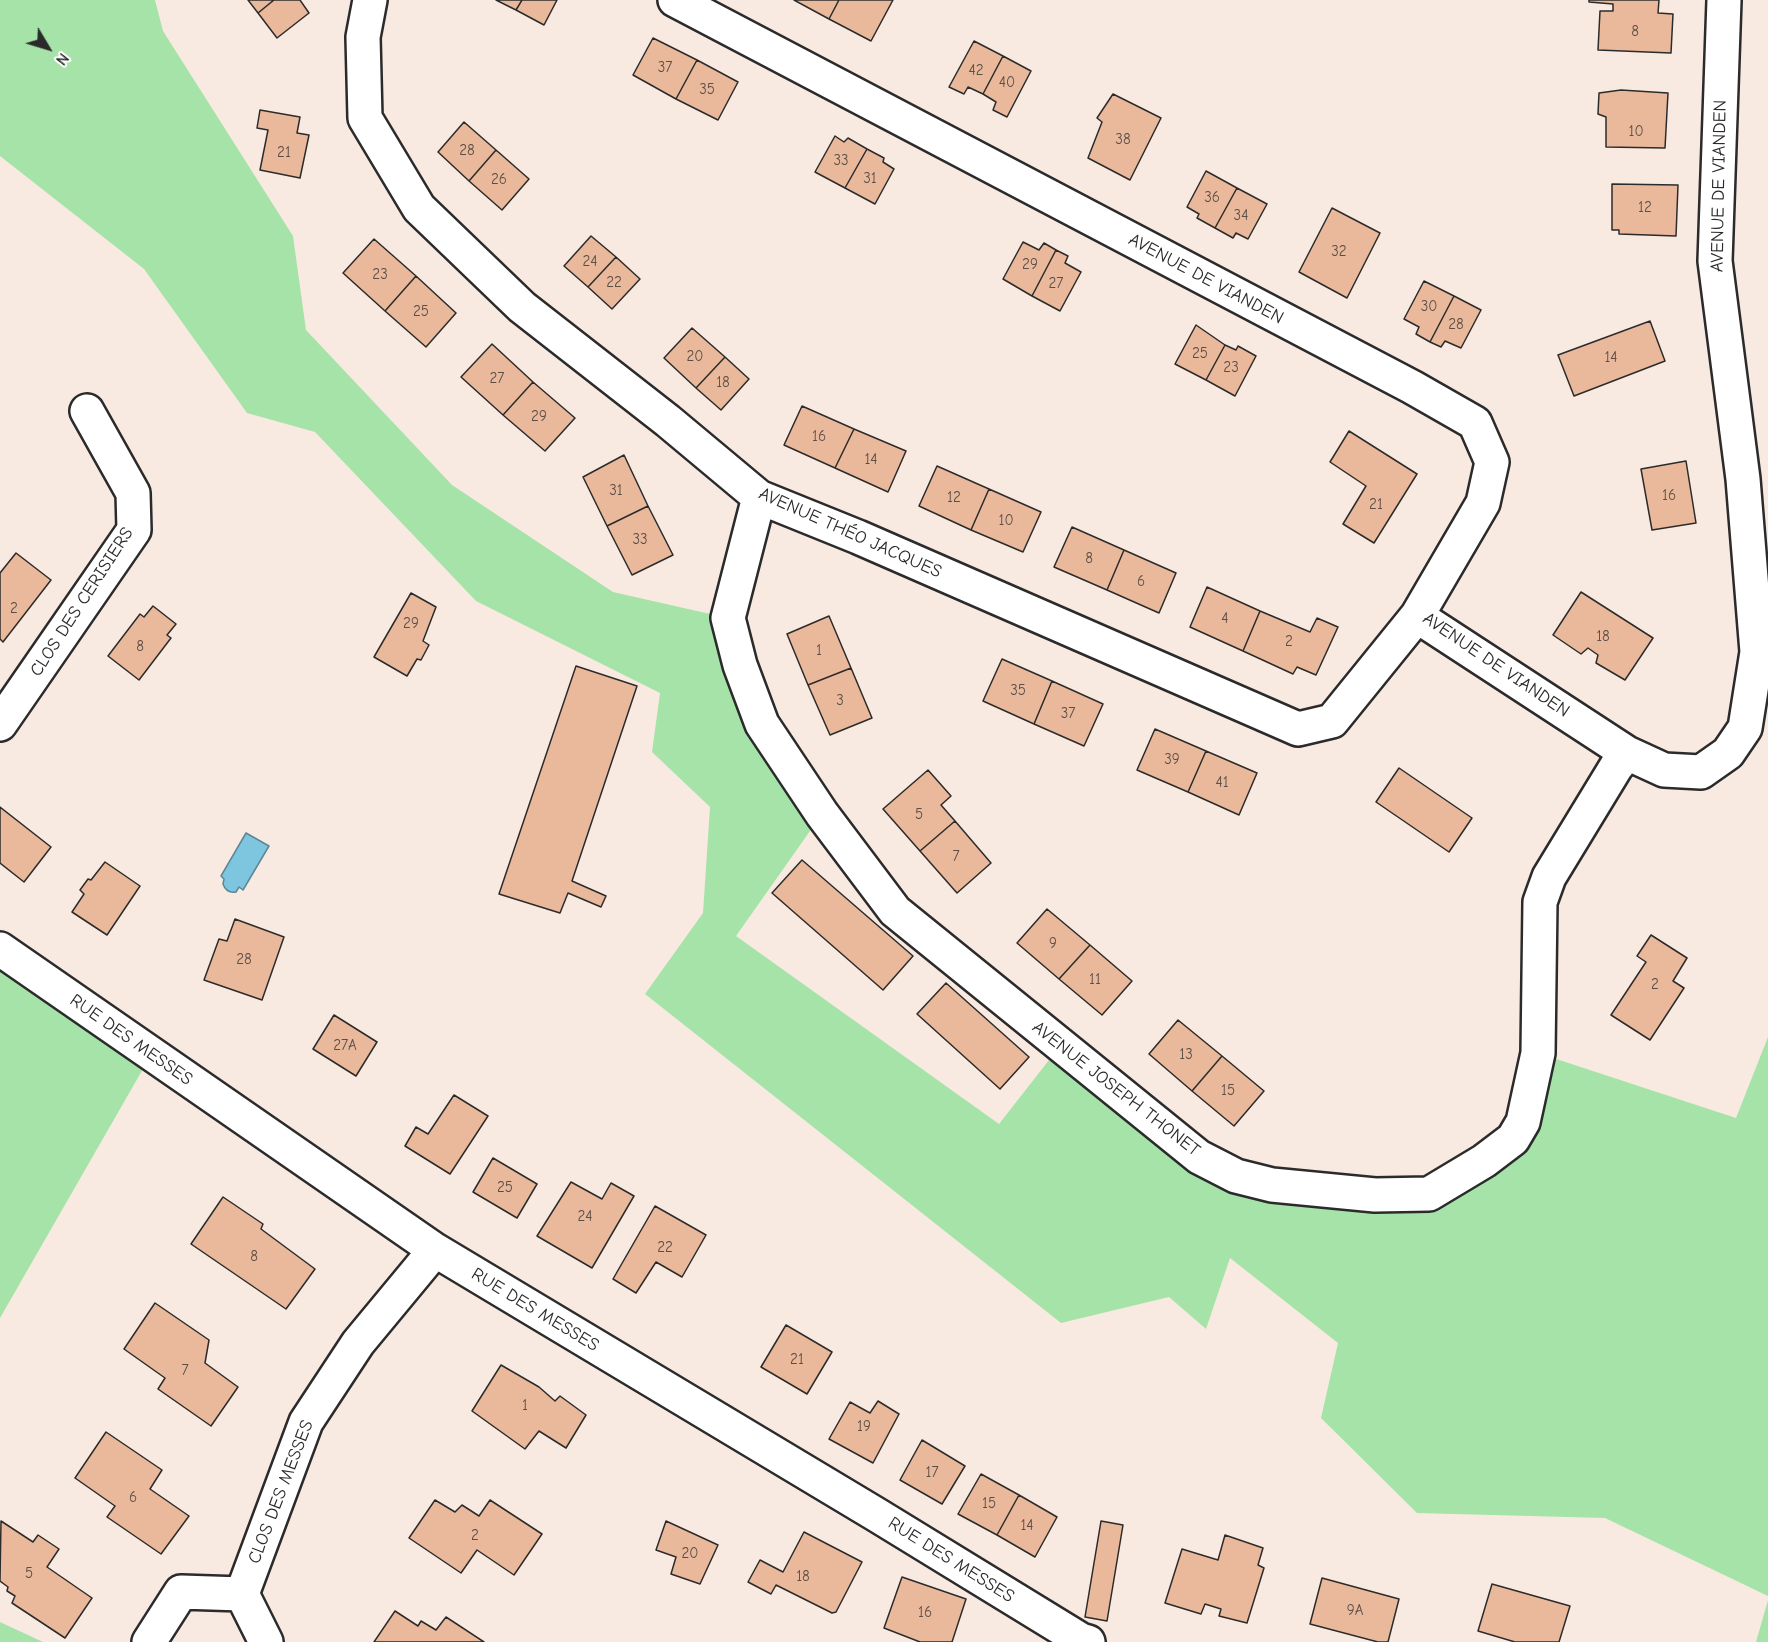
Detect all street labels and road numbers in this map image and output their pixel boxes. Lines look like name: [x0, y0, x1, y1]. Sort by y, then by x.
street label: AVENUE DE VIANDEN: [1707, 100, 1731, 272]
street label: AVENUE DE VIANDEN: [1125, 229, 1287, 329]
street label: AVENUE THÉO JACQUES: [755, 483, 945, 583]
street label: CLOS DES CERISIERS: [26, 523, 138, 681]
street label: AVENUE DE VIANDEN: [1418, 608, 1574, 722]
street label: RUE DES MESSES: [66, 990, 196, 1090]
street label: AVENUE JOSEPH THONET: [1028, 1017, 1204, 1161]
street label: RUE DES MESSES: [467, 1263, 603, 1357]
street label: CLOS DES MESSES: [244, 1417, 318, 1567]
street label: RUE DES MESSES: [884, 1512, 1018, 1608]

